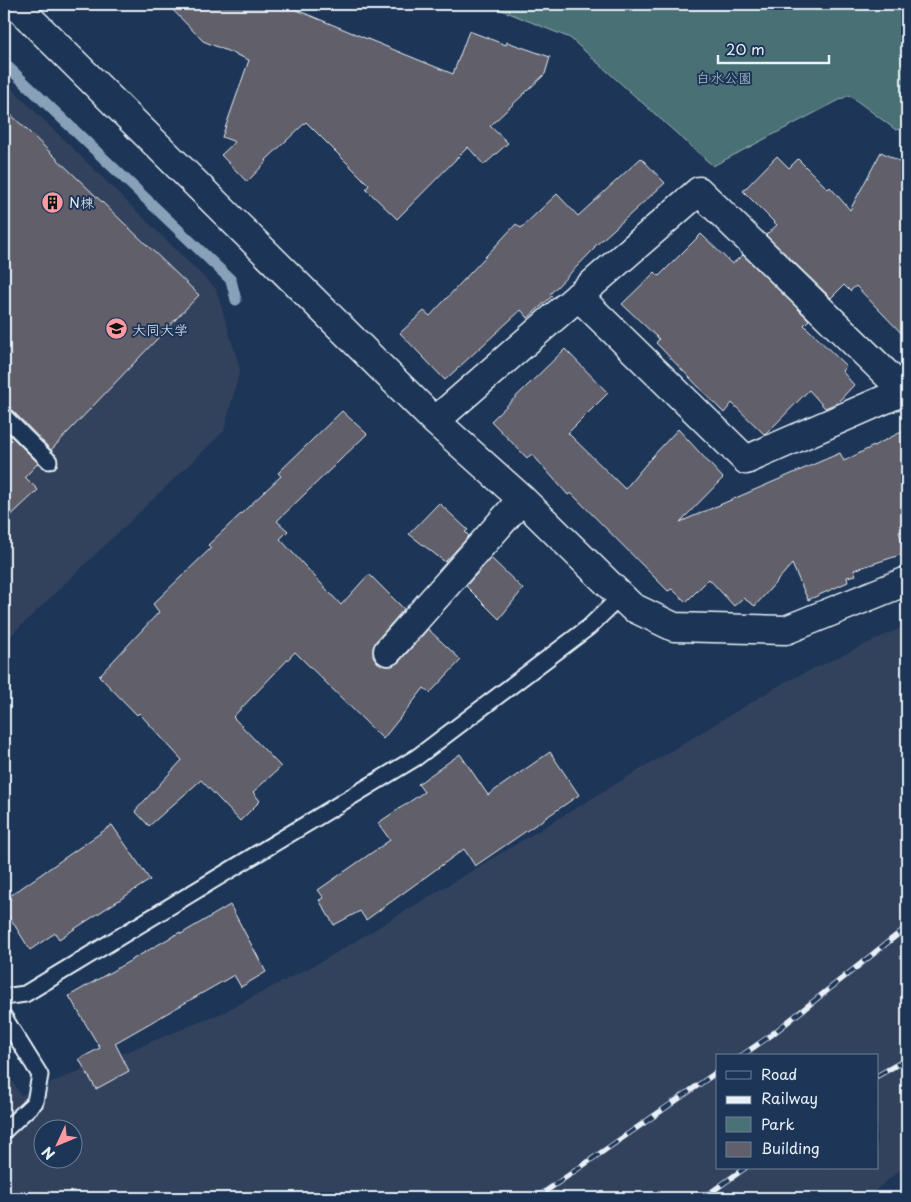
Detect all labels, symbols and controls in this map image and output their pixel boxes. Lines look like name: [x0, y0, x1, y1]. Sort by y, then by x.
scale bar: [718, 32, 830, 64]
text: 20 m: [726, 37, 765, 60]
park label: 白水公園: [696, 67, 752, 88]
building icon: N棟: [41, 190, 65, 214]
place label: N棟: [69, 192, 95, 213]
school or university icon: 大同大学: [104, 317, 128, 341]
place label: 大同大学: [132, 319, 188, 340]
legend: [716, 1054, 878, 1170]
text: Road: [761, 1062, 797, 1085]
text: Railway: [761, 1086, 818, 1109]
text: Park: [761, 1112, 795, 1135]
north arrow: [32, 1120, 82, 1170]
text: Building: [761, 1136, 820, 1159]
text: N: [37, 1142, 60, 1165]

